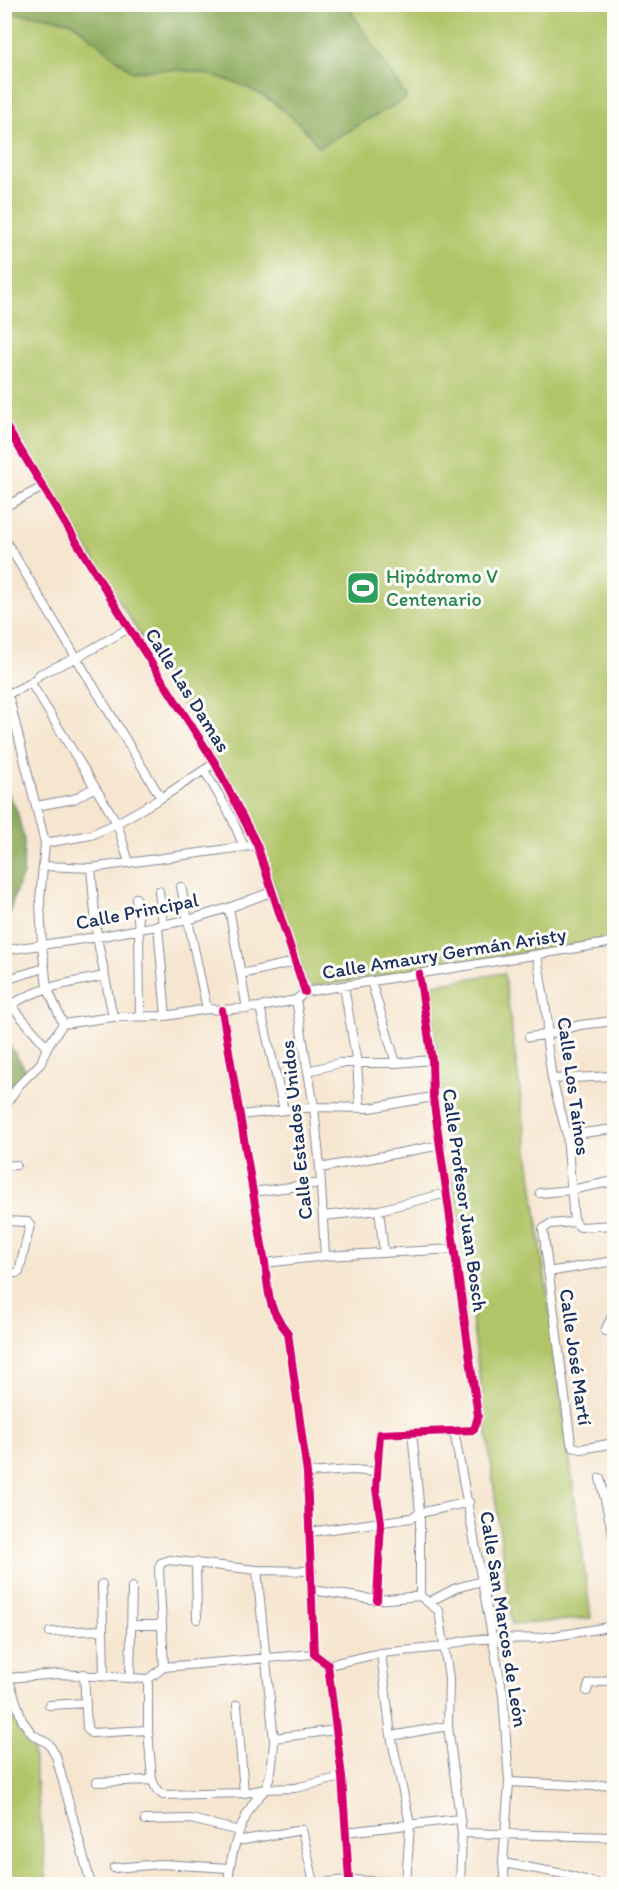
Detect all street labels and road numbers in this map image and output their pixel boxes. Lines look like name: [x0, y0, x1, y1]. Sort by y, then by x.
street label: Calle Las Damas: [140, 624, 236, 757]
street label: Calle Principal: [74, 887, 201, 935]
street label: Calle Amaury Germán Aristy: [320, 922, 568, 984]
street label: Calle Los Taínos: [552, 1015, 596, 1157]
street label: Calle Estados Unidos: [275, 1039, 317, 1221]
street label: Calle Profesor Juan Bosch: [437, 1087, 493, 1313]
street label: Calle José Martí: [555, 1287, 597, 1427]
street label: Calle San Marcos de León: [475, 1509, 533, 1729]

